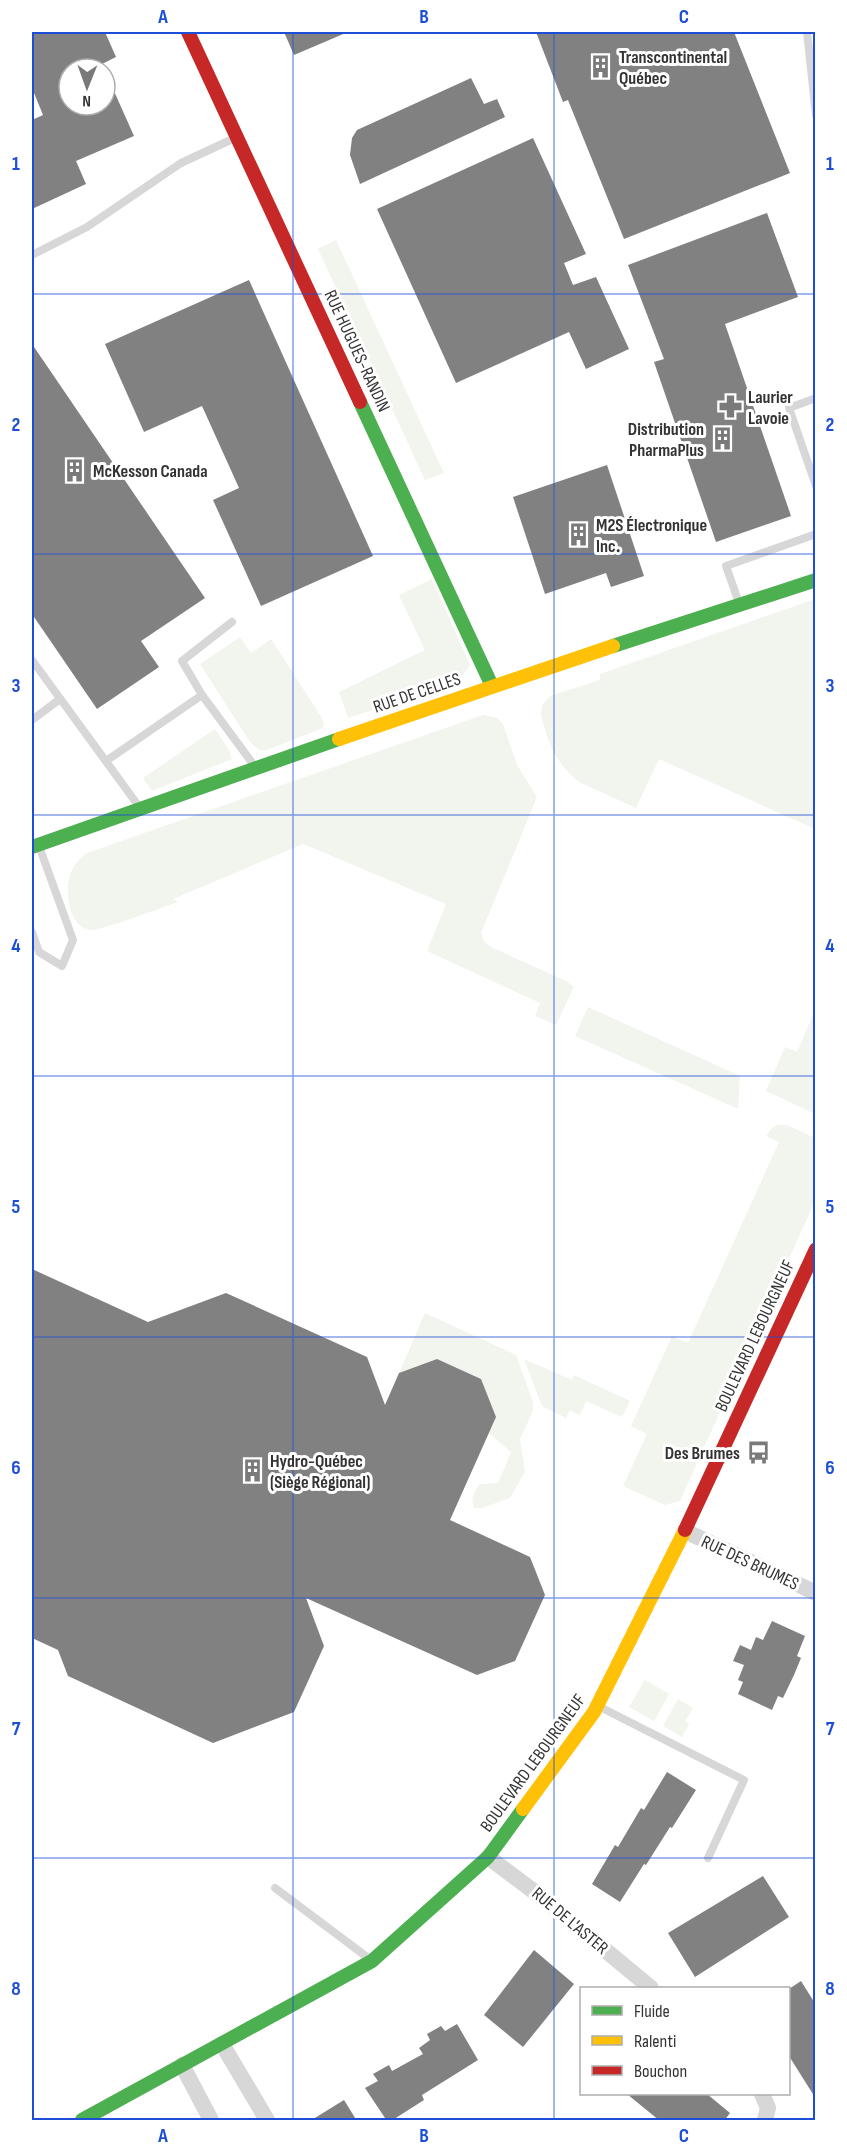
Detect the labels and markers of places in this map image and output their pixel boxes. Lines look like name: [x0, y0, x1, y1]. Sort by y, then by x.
place label: Transcontinental Québec: [619, 47, 727, 89]
building icon: Transcontinental Québec: [588, 54, 614, 80]
place label: Laurier Lavoie: [748, 387, 793, 429]
pharmacy icon: Laurier Lavoie: [717, 394, 743, 420]
place label: Distribution PharmaPlus: [628, 419, 704, 461]
building icon: Distribution PharmaPlus: [709, 426, 735, 452]
building icon: McKesson Canada: [62, 458, 88, 484]
place label: McKesson Canada: [93, 461, 208, 482]
place label: M2S Électronique Inc.: [596, 515, 707, 557]
building icon: M2S Électronique Inc.: [565, 522, 591, 548]
bus stop icon: Des Brumes: [745, 1440, 771, 1466]
place label: Des Brumes: [665, 1443, 740, 1464]
place label: Hydro-Québec (Siège Régional): [270, 1451, 370, 1493]
building icon: Hydro-Québec (Siège Régional): [239, 1458, 265, 1484]

